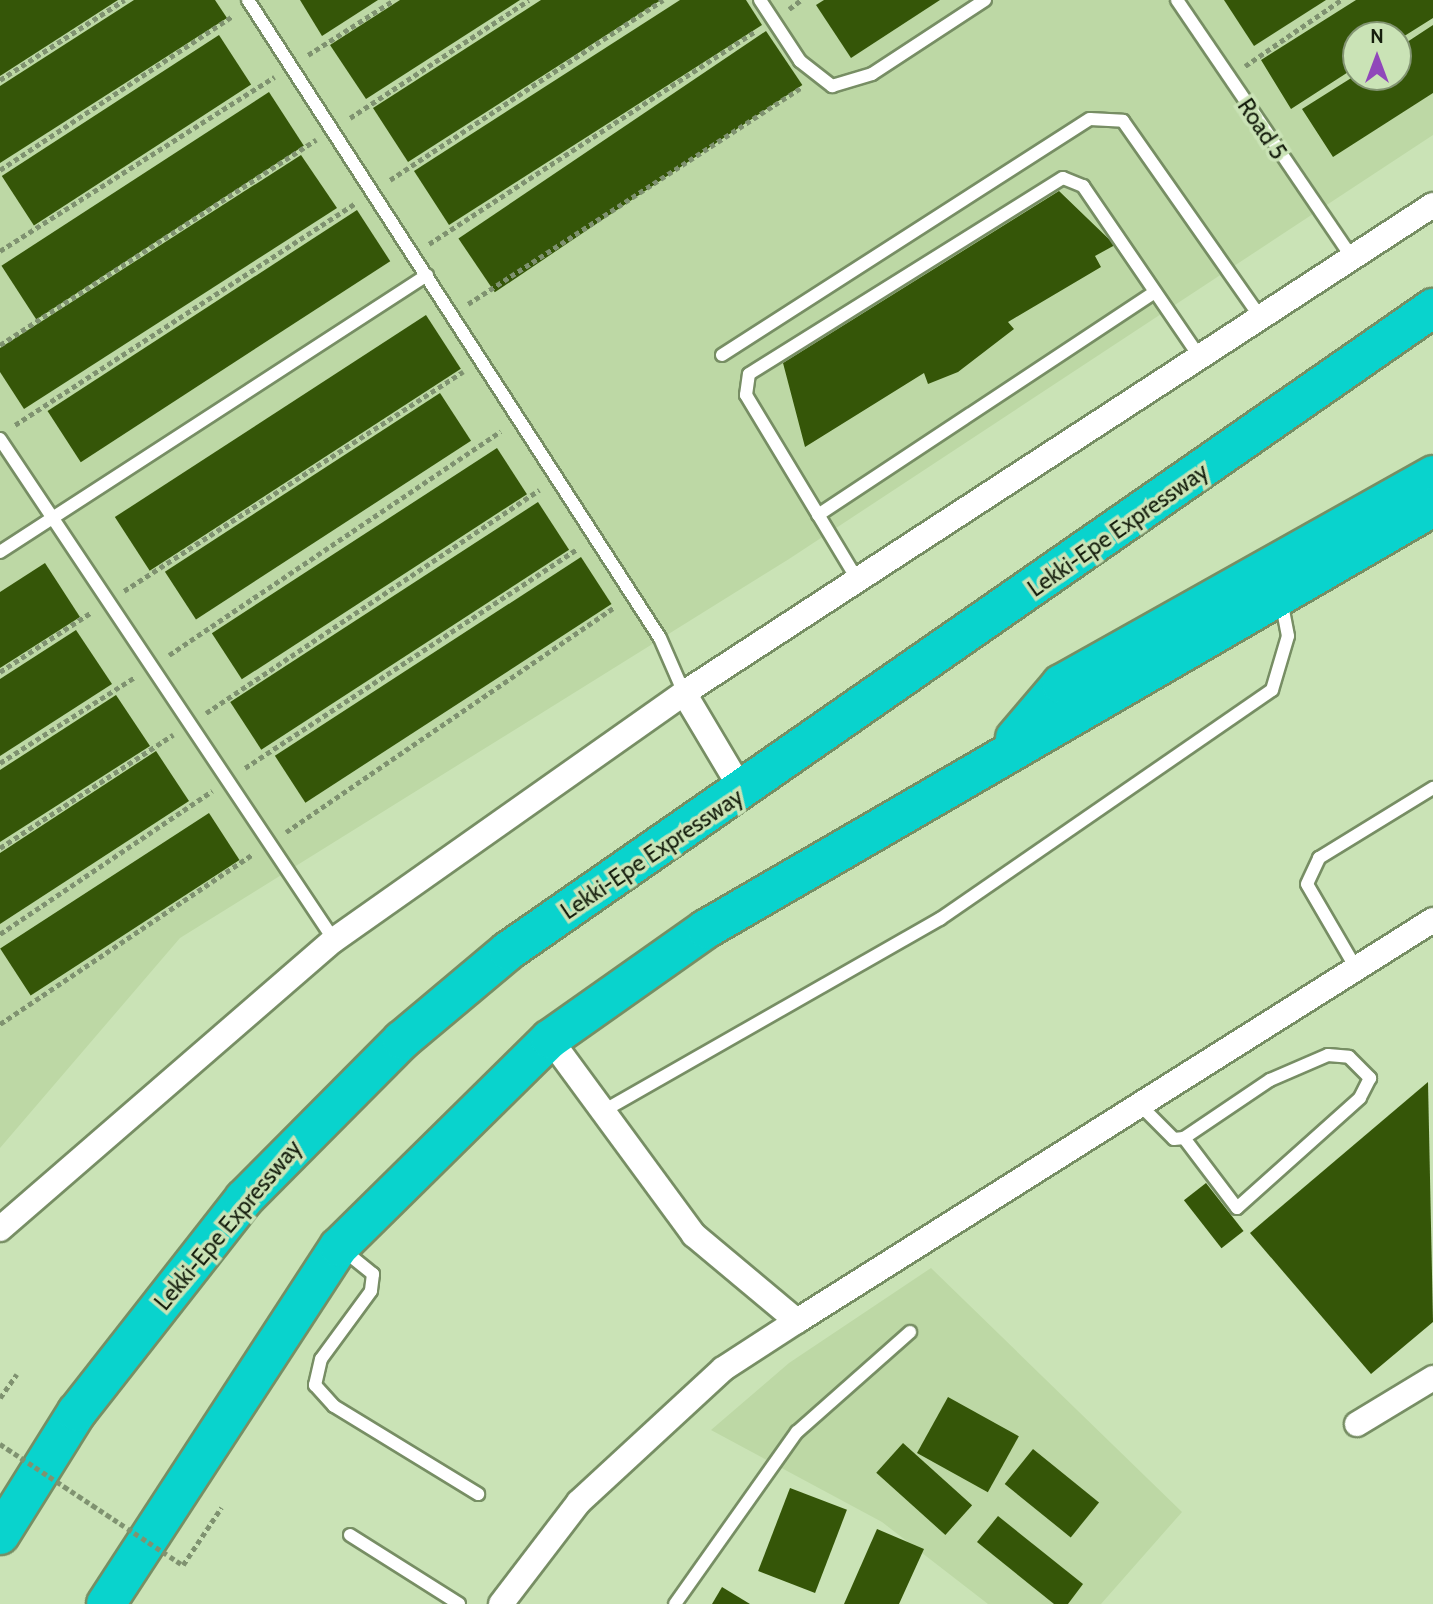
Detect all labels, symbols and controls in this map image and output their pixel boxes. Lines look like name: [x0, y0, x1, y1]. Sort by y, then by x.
north arrow: [1342, 21, 1412, 91]
text: N: [1370, 25, 1384, 48]
street label: Road 5: [1232, 93, 1292, 165]
street label: Lekki-Epe Expressway: [1023, 457, 1213, 603]
street label: Lekki-Epe Expressway: [556, 783, 748, 925]
street label: Lekki-Epe Expressway: [149, 1134, 307, 1316]

